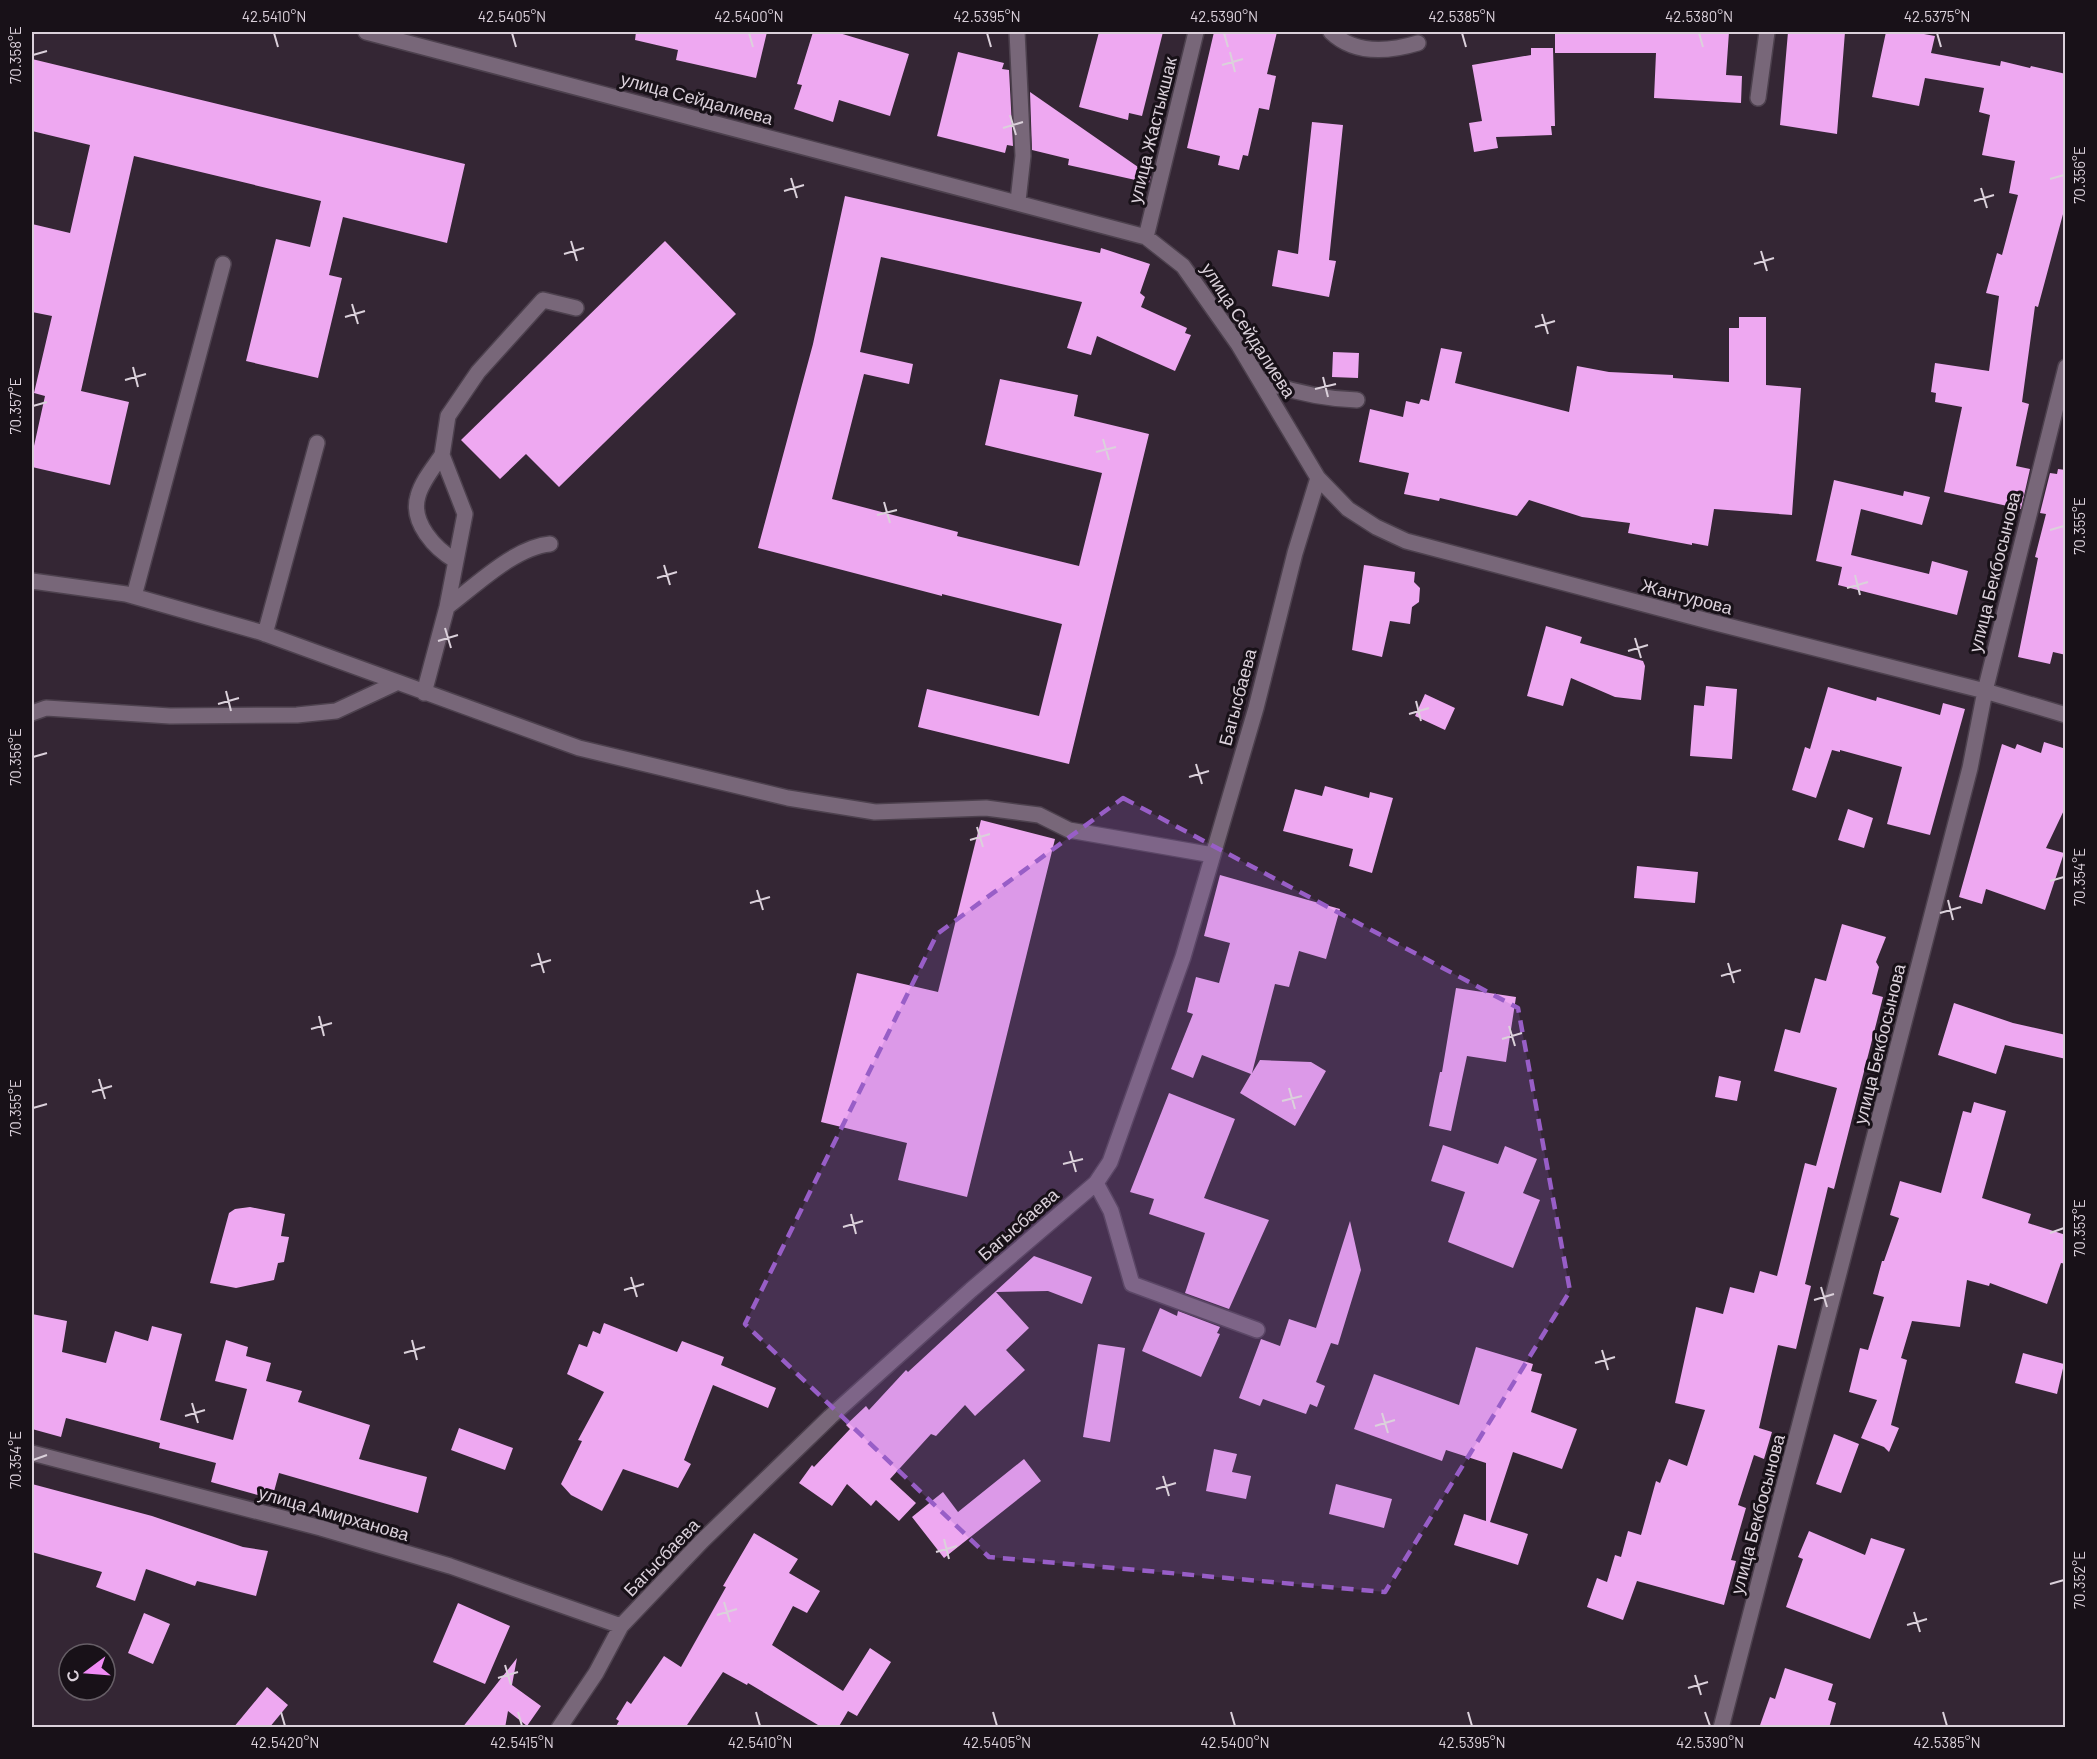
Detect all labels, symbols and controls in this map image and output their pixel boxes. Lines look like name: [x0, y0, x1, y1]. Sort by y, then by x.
text: 42.5410°N: [242, 7, 306, 25]
text: 42.5405°N: [478, 7, 546, 25]
text: 42.5400°N: [714, 7, 784, 25]
text: 42.5395°N: [953, 7, 1021, 25]
text: 42.5390°N: [1190, 7, 1258, 25]
text: 42.5385°N: [1428, 7, 1496, 25]
text: 42.5380°N: [1665, 7, 1733, 25]
text: 42.5375°N: [1904, 7, 1970, 25]
text: 70.358°E: [6, 26, 24, 84]
street label: улица Жастыкшак: [1123, 54, 1181, 206]
street label: улица Сейдалиева: [619, 67, 776, 129]
text: 70.356°E: [2070, 146, 2088, 204]
street label: улица Сейдалиева: [1197, 258, 1301, 402]
text: 70.357°E: [6, 377, 24, 435]
street label: улица Бекбосынова: [1963, 488, 2025, 655]
text: 70.355°E: [2070, 497, 2088, 555]
street label: Жантурова: [1639, 573, 1736, 619]
street label: Багысбаева: [1213, 645, 1261, 748]
text: 70.356°E: [6, 728, 24, 786]
text: 70.354°E: [2070, 848, 2088, 906]
street label: улица Бекбосынова: [1848, 960, 1910, 1127]
text: 70.355°E: [6, 1079, 24, 1137]
street label: Багысбаева: [973, 1182, 1064, 1265]
text: 70.353°E: [2070, 1199, 2088, 1257]
text: 70.354°E: [6, 1431, 24, 1489]
street label: улица Бекбосынова: [1725, 1431, 1789, 1596]
street label: улица Амирханова: [256, 1481, 413, 1545]
street label: Багысбаева: [618, 1513, 704, 1600]
text: 70.352°E: [2070, 1551, 2088, 1609]
north arrow: [57, 1642, 117, 1702]
text: С: [61, 1668, 83, 1684]
text: 42.5420°N: [251, 1733, 319, 1751]
text: 42.5415°N: [490, 1733, 554, 1751]
text: 42.5410°N: [728, 1733, 792, 1751]
text: 42.5405°N: [963, 1733, 1031, 1751]
text: 42.5400°N: [1200, 1733, 1270, 1751]
text: 42.5395°N: [1438, 1733, 1506, 1751]
text: 42.5390°N: [1676, 1733, 1744, 1751]
text: 42.5385°N: [1913, 1733, 1981, 1751]

